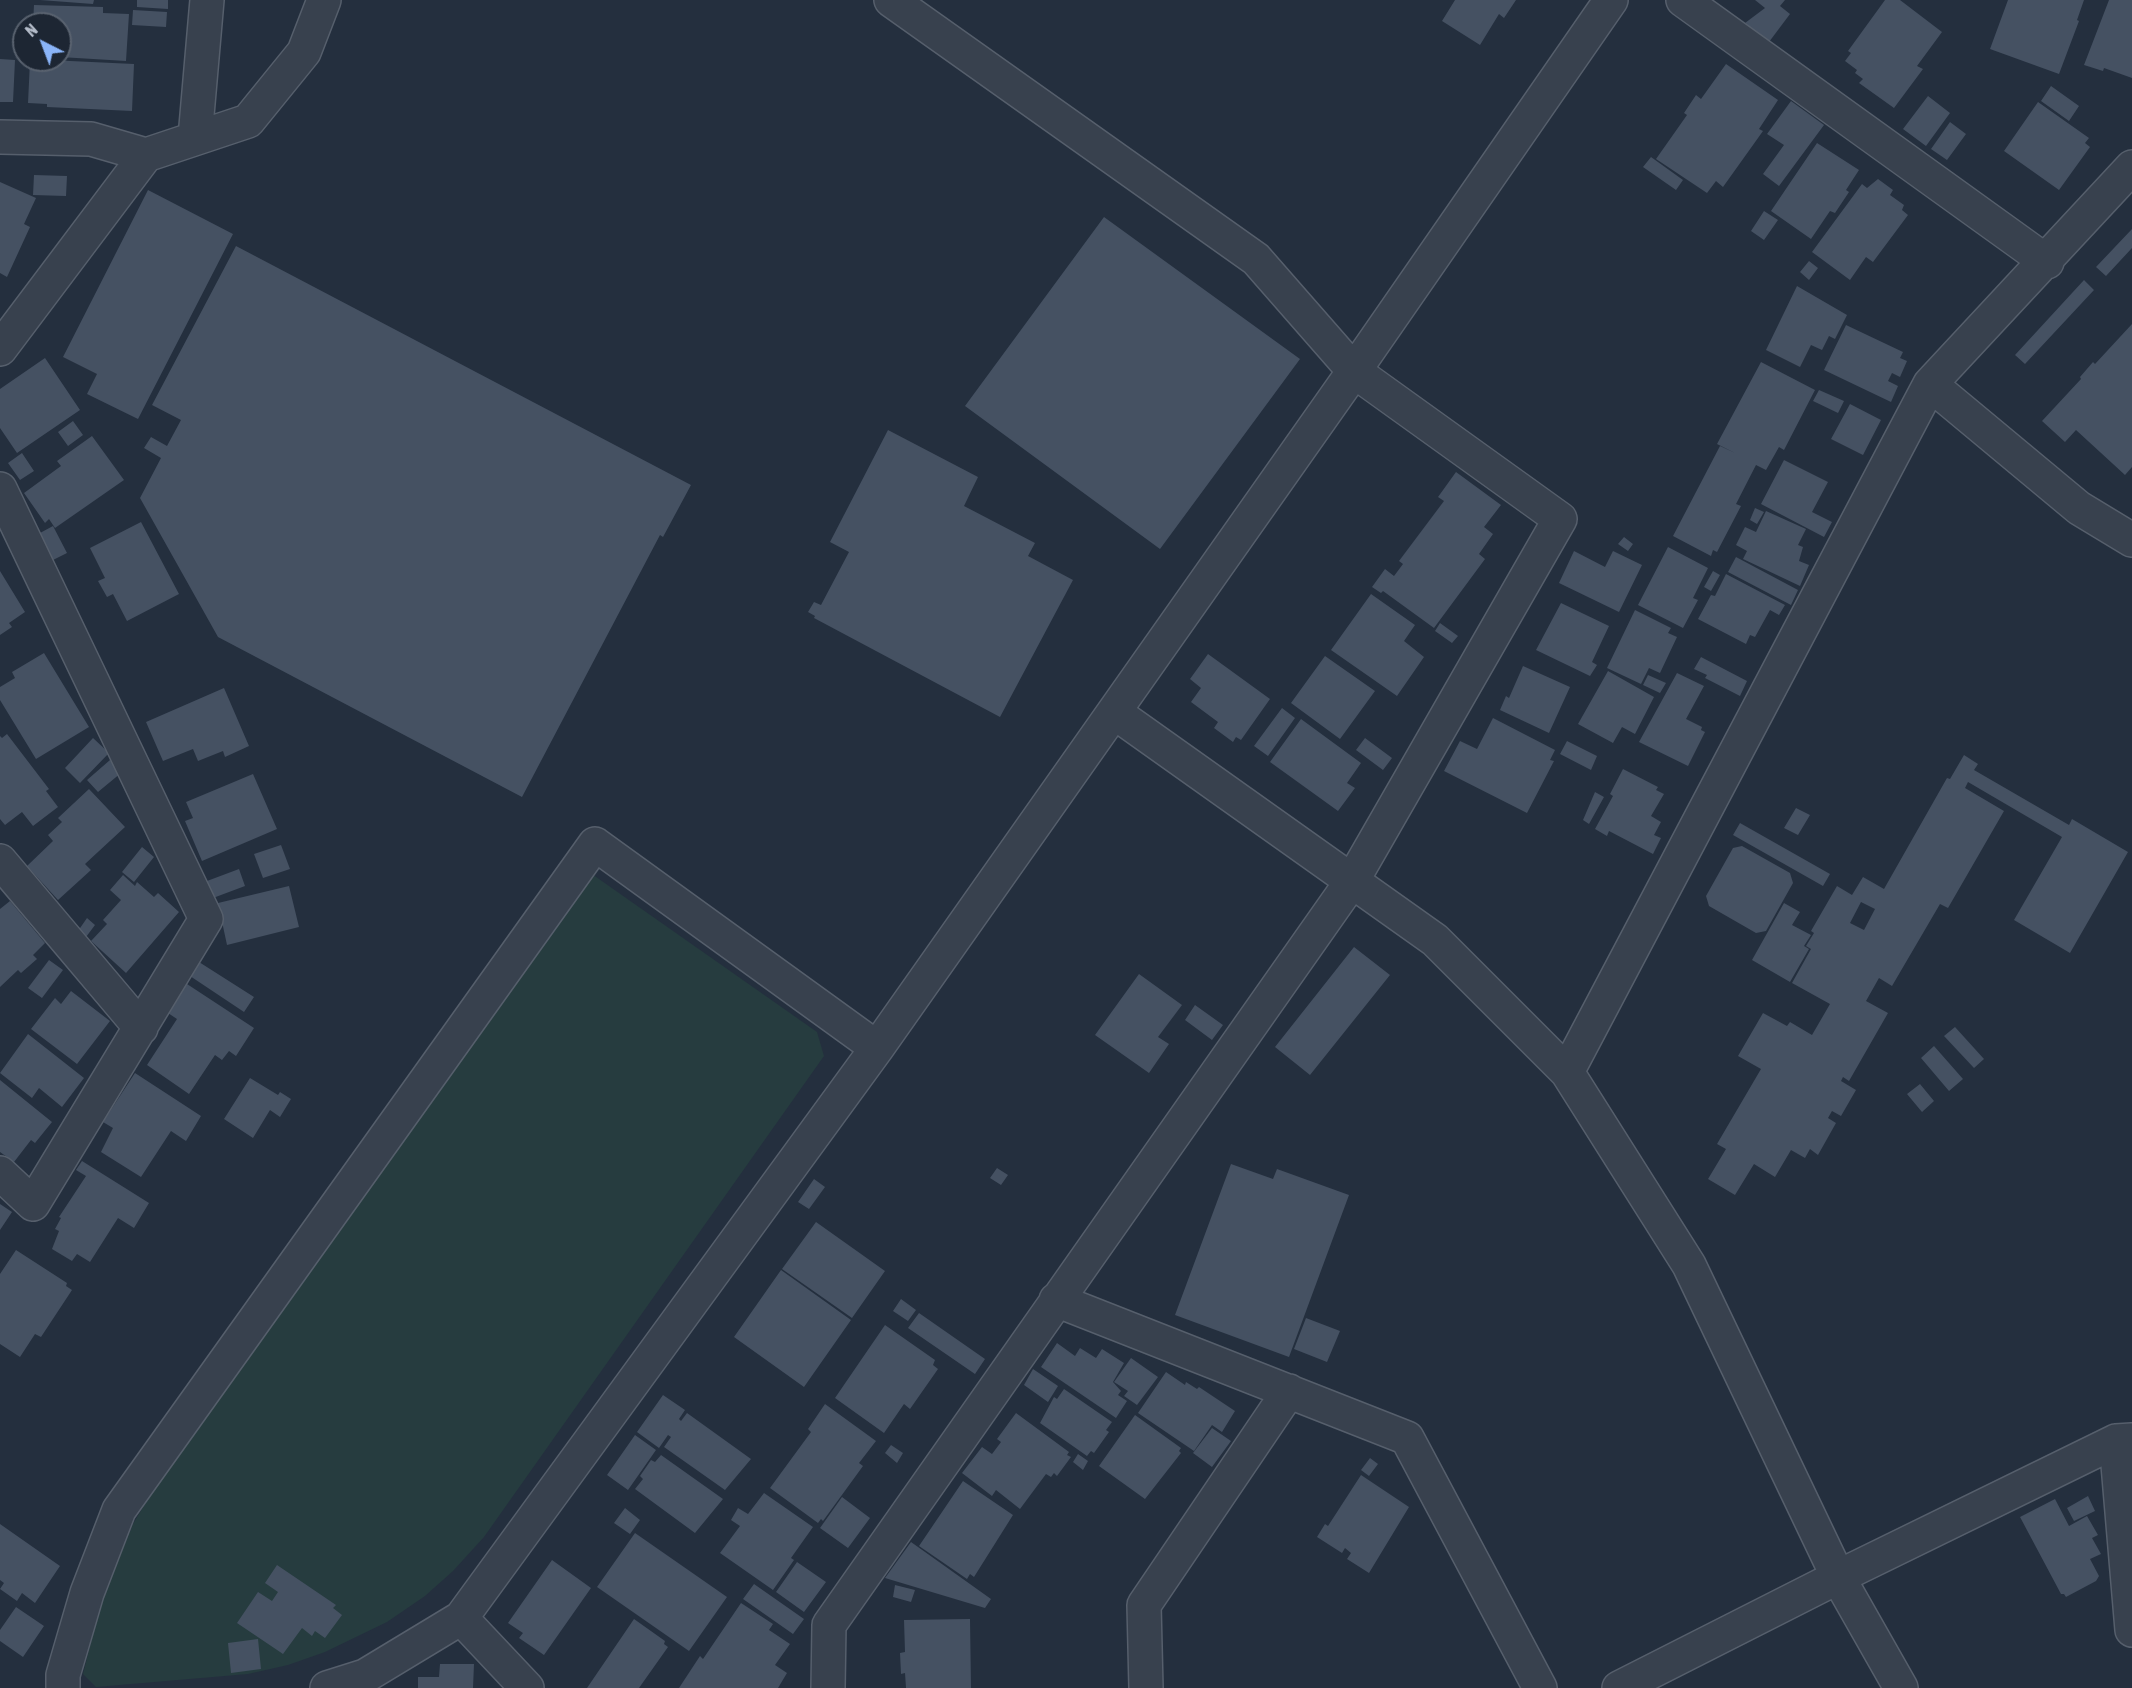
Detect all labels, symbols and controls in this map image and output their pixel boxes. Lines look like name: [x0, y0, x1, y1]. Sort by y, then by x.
north arrow: [12, 12, 72, 72]
text: N: [22, 20, 41, 40]

